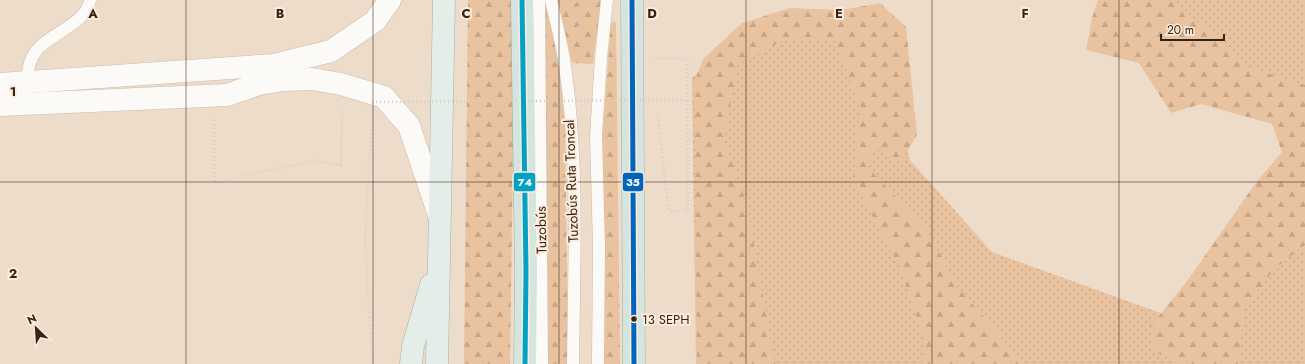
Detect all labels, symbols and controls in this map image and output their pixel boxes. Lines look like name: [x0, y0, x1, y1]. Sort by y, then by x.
text: A: [87, 4, 98, 23]
text: B: [276, 4, 285, 23]
text: C: [461, 4, 471, 23]
text: D: [647, 4, 657, 23]
text: E: [835, 4, 843, 23]
text: F: [1021, 4, 1029, 23]
scale bar: [1161, 16, 1224, 42]
text: 20 m: [1167, 21, 1194, 39]
text: 1: [10, 82, 16, 101]
street label: Tuzobús Ruta Troncal: [559, 119, 583, 243]
line badge: 74: [513, 172, 536, 192]
line badge: 35: [622, 172, 644, 192]
text: 74: [518, 174, 532, 190]
text: 35: [626, 174, 640, 190]
street label: Tuzobús: [531, 206, 551, 254]
text: 2: [9, 264, 17, 283]
north arrow: [16, 308, 56, 348]
text: N: [24, 310, 39, 328]
place label: 13 SEPH: [642, 310, 690, 329]
marker: 13 SEPH: [629, 314, 639, 324]

